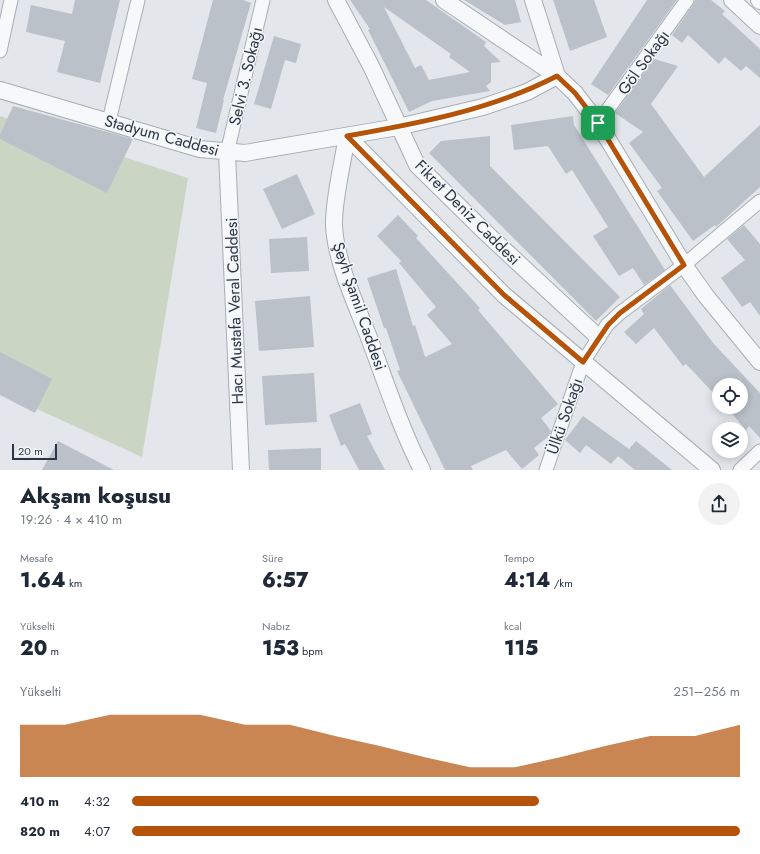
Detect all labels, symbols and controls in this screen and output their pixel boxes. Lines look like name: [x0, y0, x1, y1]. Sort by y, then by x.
street label: Selvi 3. Sokağı: [223, 25, 268, 128]
street label: Göl Sokağı: [612, 25, 675, 99]
pin: [581, 106, 615, 140]
street label: Stadyum Caddesi: [102, 109, 222, 162]
icon: arrive: [587, 112, 609, 134]
street label: Fikret Deniz Caddesi: [410, 154, 526, 270]
street label: Hacı Mustafa Veral Caddesi: [220, 217, 249, 405]
street label: Şeyh Şamil Caddesi: [327, 239, 392, 373]
street label: Ülkü Sokağı: [541, 375, 588, 457]
map controls: [712, 378, 748, 458]
button: locate: [712, 378, 748, 414]
button: layers: [712, 422, 748, 458]
scale bar: [12, 442, 57, 461]
text: 20 m: [18, 443, 43, 459]
text: Akşam koşusu: [20, 479, 171, 511]
button: share: [698, 483, 740, 525]
text: 19:26 · 4 × 410 m: [20, 510, 122, 529]
text: Mesafe: [20, 550, 53, 566]
text: Süre: [262, 550, 283, 566]
text: Tempo: [504, 550, 535, 566]
text: 1.64: [20, 566, 66, 595]
text: 6:57: [262, 566, 308, 595]
text: 4:14: [504, 566, 550, 595]
text: km: [66, 575, 82, 591]
text: /km: [550, 575, 573, 591]
text: Yükselti: [20, 618, 55, 634]
text: Nabız: [262, 618, 290, 634]
text: kcal: [504, 618, 522, 634]
text: 20: [20, 634, 47, 663]
text: 153: [262, 634, 299, 663]
text: 115: [504, 634, 538, 663]
text: m: [47, 643, 59, 659]
text: bpm: [299, 643, 323, 659]
text: Yükselti: [20, 682, 61, 701]
text: 251–256 m: [674, 682, 740, 701]
text: 410 m: [20, 792, 59, 811]
text: 4:32: [84, 792, 110, 811]
text: 820 m: [20, 822, 60, 841]
text: 4:07: [84, 822, 110, 841]

